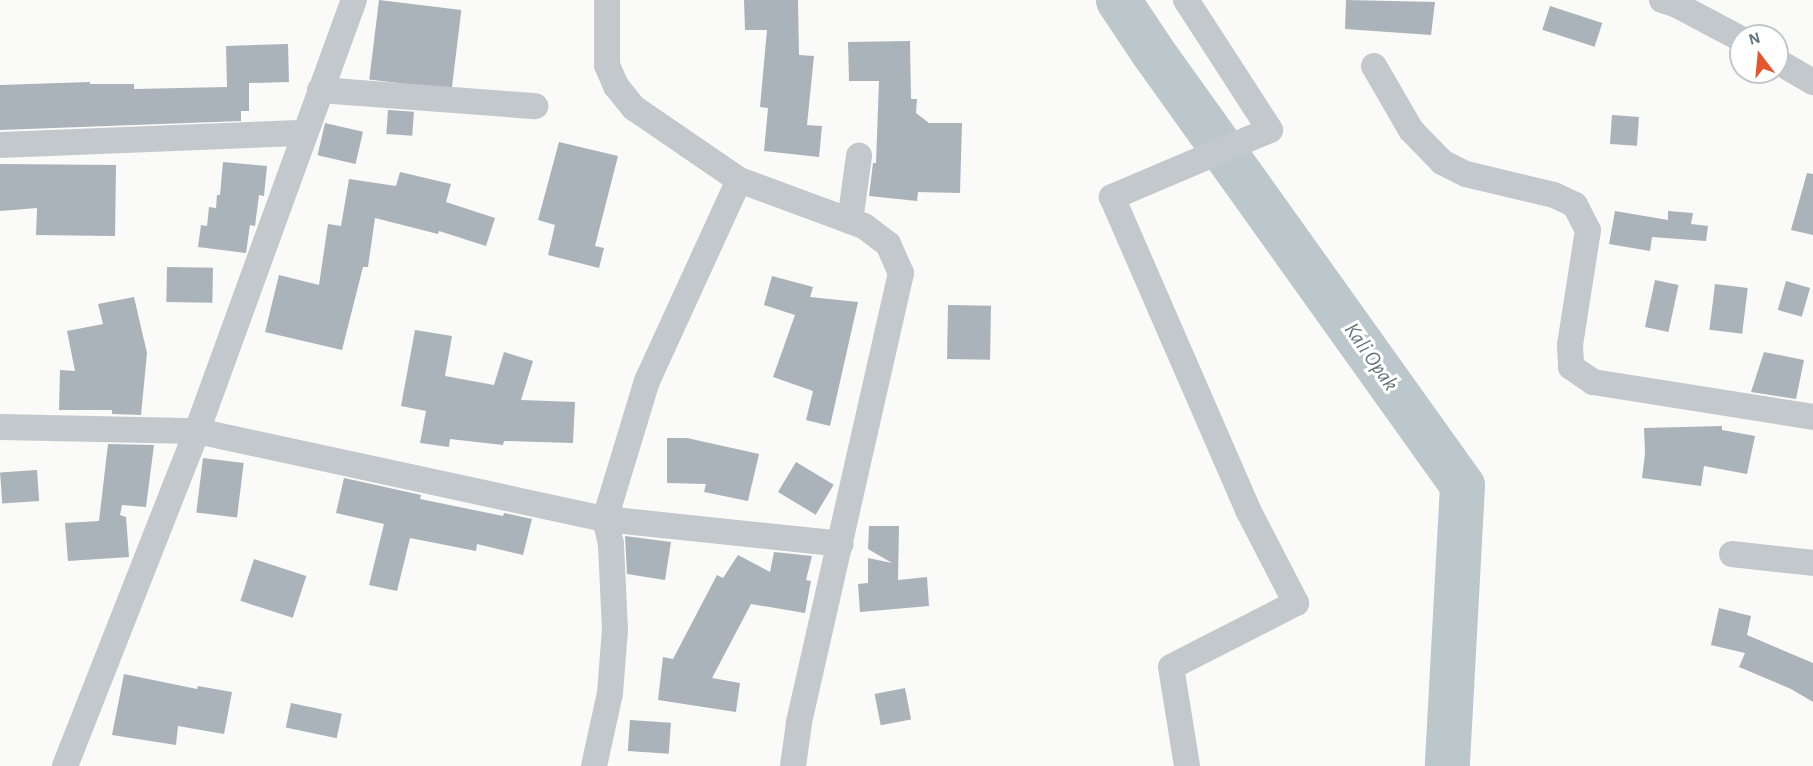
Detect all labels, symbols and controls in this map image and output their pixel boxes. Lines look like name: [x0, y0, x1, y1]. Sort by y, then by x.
north arrow: [1729, 24, 1789, 84]
text: N: [1747, 29, 1762, 48]
water label: Kali Opak: [1338, 318, 1404, 396]

